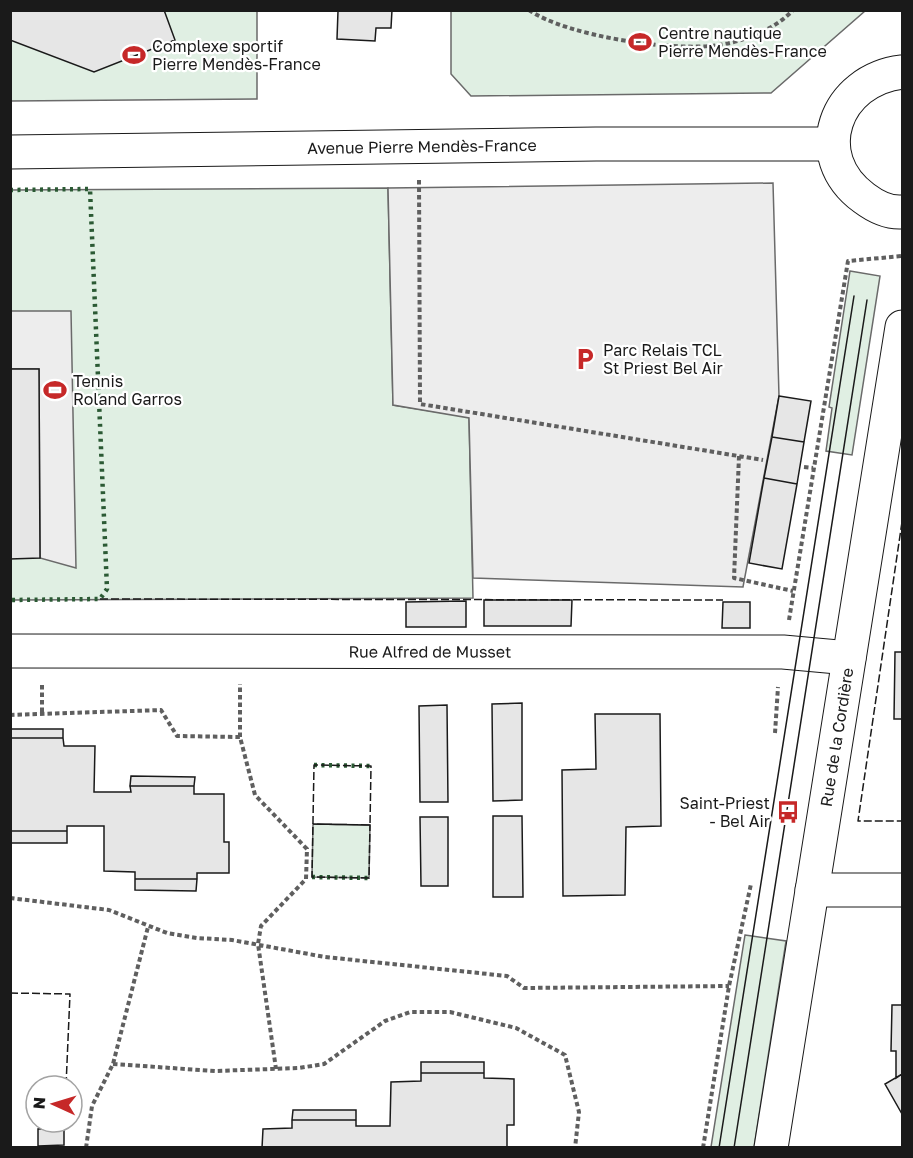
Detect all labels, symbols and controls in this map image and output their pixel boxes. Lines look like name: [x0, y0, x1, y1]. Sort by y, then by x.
place label: Centre nautique Pierre Mendès-France: [658, 23, 827, 61]
sports icon: Centre nautique Pierre Mendès-France: [627, 29, 653, 55]
place label: Complexe sportif Pierre Mendès-France: [152, 36, 321, 74]
sports icon: Complexe sportif Pierre Mendès-France: [121, 42, 147, 68]
street label: Avenue Pierre Mendès-France: [307, 135, 537, 158]
place label: Parc Relais TCL St Priest Bel Air: [603, 340, 723, 378]
parking icon: Parc Relais TCL St Priest Bel Air: [572, 346, 598, 372]
place label: Tennis Roland Garros: [73, 371, 182, 409]
sports icon: Tennis Roland Garros: [42, 377, 68, 403]
street label: Rue Alfred de Musset: [348, 641, 512, 662]
street label: Rue de la Cordière: [816, 666, 857, 808]
place label: Saint-Priest - Bel Air: [679, 793, 770, 831]
bus stop icon: Saint-Priest - Bel Air: [775, 799, 801, 825]
north arrow: [24, 1074, 84, 1134]
text: N: [29, 1096, 49, 1110]

